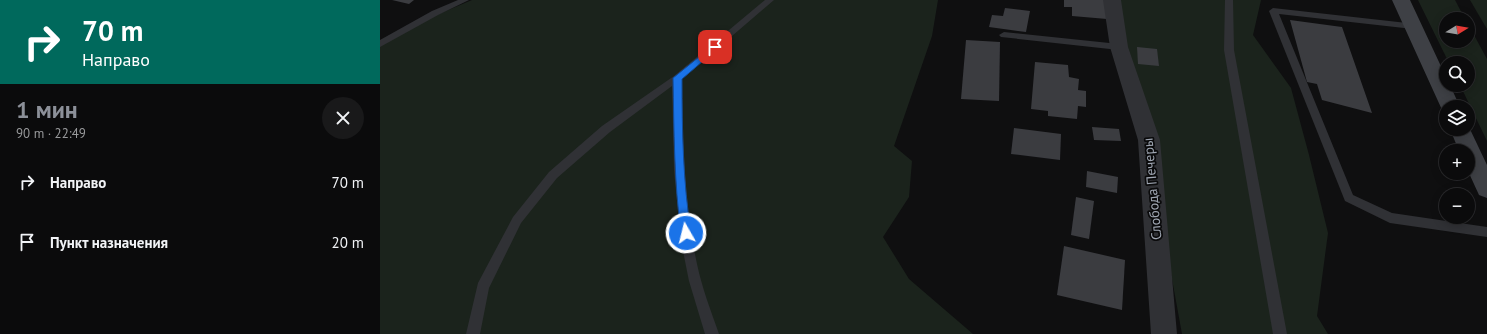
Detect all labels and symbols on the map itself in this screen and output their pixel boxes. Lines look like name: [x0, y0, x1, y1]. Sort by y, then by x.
north arrow: [1439, 12, 1475, 48]
pin: [698, 30, 732, 64]
street label: Слобода Печеры: [1139, 137, 1165, 241]
position arrow: [665, 212, 707, 254]

